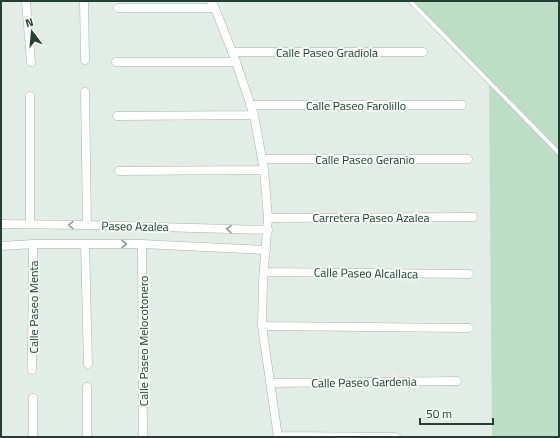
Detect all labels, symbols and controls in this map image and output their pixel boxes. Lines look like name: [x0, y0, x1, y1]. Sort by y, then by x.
north arrow: [12, 12, 52, 52]
text: N: [23, 14, 35, 31]
street label: Calle Paseo Gradiola: [276, 43, 378, 62]
street label: Calle Paseo Farolillo: [306, 96, 406, 115]
street label: Calle Paseo Geranio: [315, 150, 415, 169]
street label: Carretera Paseo Azalea: [313, 208, 429, 227]
street label: Paseo Azalea: [101, 216, 169, 236]
one-way arrow: [68, 221, 74, 229]
one-way arrow: [226, 225, 232, 233]
one-way arrow: [121, 240, 127, 248]
street label: Calle Paseo Menta: [24, 260, 43, 354]
street label: Calle Paseo Alcallaca: [314, 263, 418, 283]
street label: Calle Paseo Melocotonero: [134, 276, 153, 406]
street label: Calle Paseo Gardenia: [311, 372, 417, 392]
scale bar: [420, 400, 493, 426]
text: 50 m: [426, 404, 452, 423]

